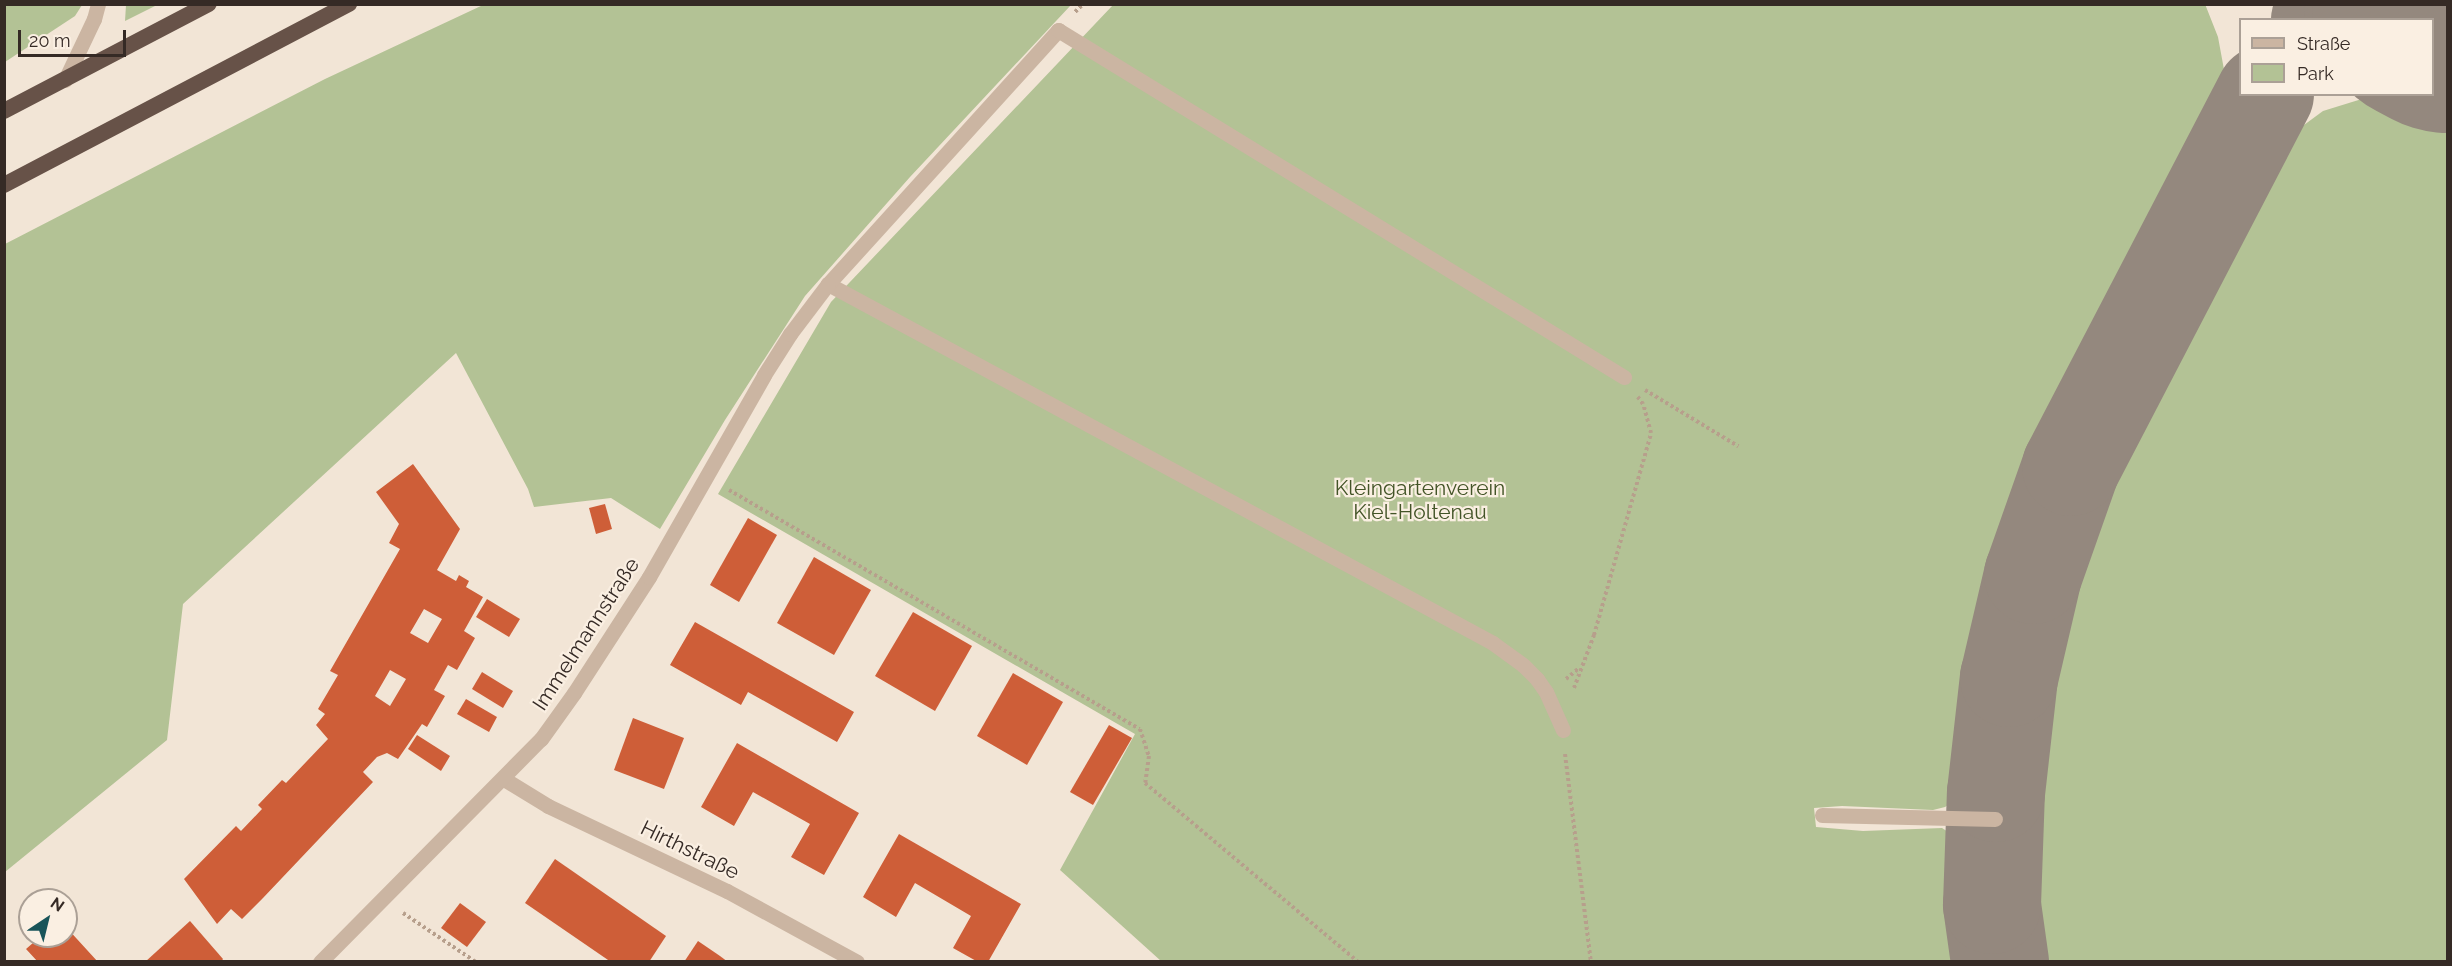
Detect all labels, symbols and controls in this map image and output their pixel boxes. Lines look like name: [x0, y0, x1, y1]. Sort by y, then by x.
scale bar: [21, 18, 129, 56]
legend: [2239, 18, 2434, 96]
text: 20 m: [29, 30, 71, 51]
text: Straße: [2297, 33, 2350, 54]
text: Park: [2297, 63, 2334, 84]
park label: Kleingartenverein Kiel-Holtenau: [1335, 475, 1505, 525]
street label: Immelmannstraße: [527, 553, 645, 715]
street label: Hirthstraße: [637, 815, 743, 885]
north arrow: [18, 888, 78, 948]
text: N: [47, 893, 68, 916]

